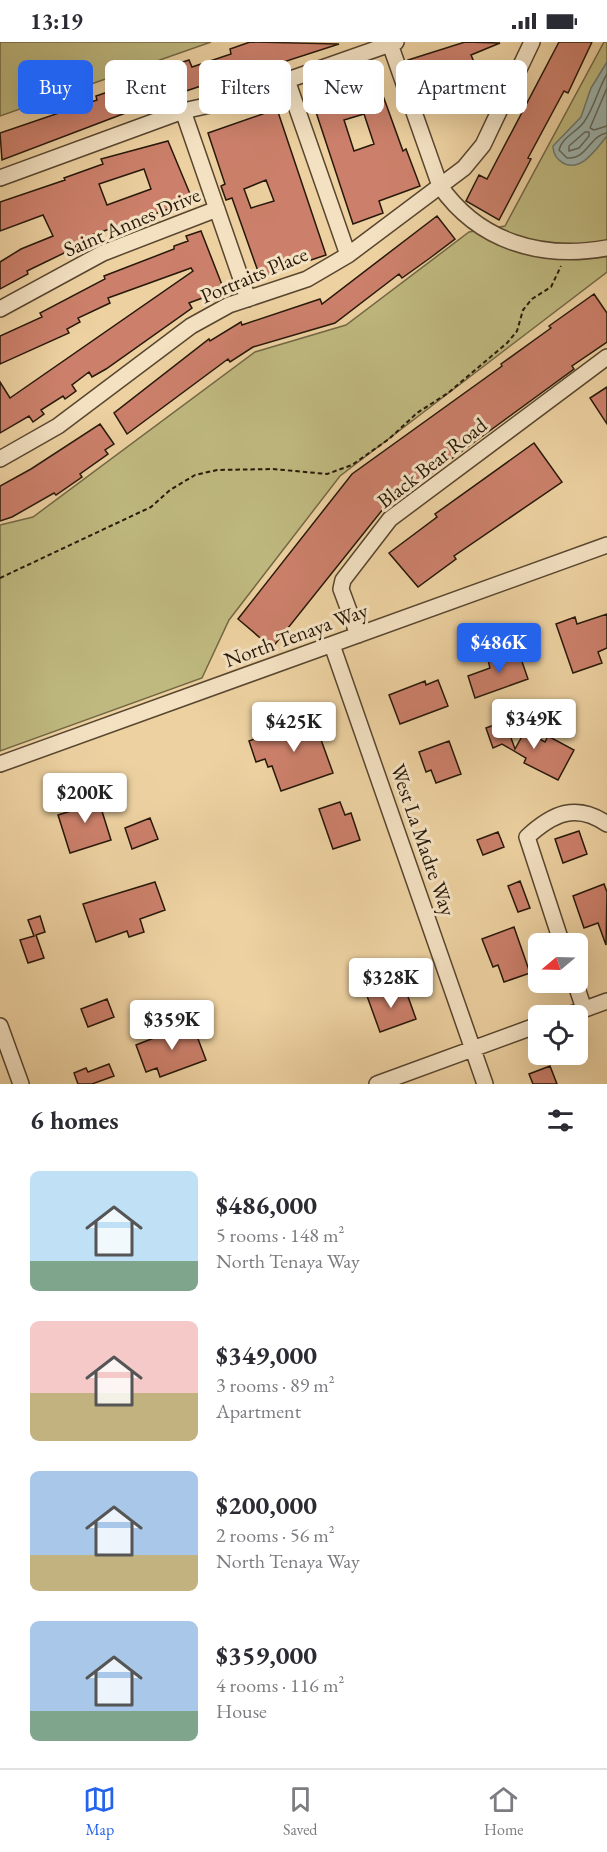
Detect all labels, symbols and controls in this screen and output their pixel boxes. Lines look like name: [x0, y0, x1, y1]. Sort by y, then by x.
text: 13:19: [30, 7, 83, 36]
chip: Buy: [18, 60, 93, 114]
chip: Rent: [105, 60, 187, 114]
chip: Filters: [199, 60, 291, 114]
chip: New: [303, 60, 384, 114]
chip: Apartment: [396, 60, 527, 114]
street label: Saint Annes Drive: [59, 181, 204, 262]
street label: Portraits Place: [196, 240, 312, 309]
street label: Black Bear Road: [371, 411, 492, 514]
street label: North Tenaya Way: [220, 596, 372, 673]
pin: $486K: [457, 623, 541, 674]
text: $486K: [471, 629, 527, 655]
pin: $349K: [492, 699, 576, 750]
pin: $425K: [252, 702, 336, 753]
text: $349K: [506, 705, 562, 731]
text: $425K: [266, 708, 322, 734]
street label: West La Madre Way: [385, 760, 462, 920]
pin: $200K: [43, 773, 127, 824]
text: $200K: [57, 779, 113, 805]
north arrow: [528, 933, 588, 993]
map controls: [528, 933, 588, 1065]
pin: $328K: [349, 958, 433, 1009]
text: $328K: [363, 964, 419, 990]
pin: $359K: [130, 1000, 214, 1051]
button: locate: [528, 1005, 588, 1065]
text: $359K: [144, 1006, 200, 1032]
text: 6 homes: [30, 1103, 119, 1137]
icon: filters: [544, 1104, 577, 1137]
text: $486,000: [216, 1188, 317, 1222]
icon: home: [78, 1195, 150, 1267]
text: 5 rooms · 148 m²: [216, 1222, 344, 1248]
text: North Tenaya Way: [216, 1248, 360, 1274]
text: $349,000: [216, 1338, 317, 1372]
icon: home: [78, 1345, 150, 1417]
text: 3 rooms · 89 m²: [216, 1372, 335, 1398]
text: Apartment: [216, 1398, 301, 1424]
text: $200,000: [216, 1488, 317, 1522]
icon: home: [78, 1495, 150, 1567]
text: 2 rooms · 56 m²: [216, 1522, 335, 1548]
text: North Tenaya Way: [216, 1548, 360, 1574]
text: $359,000: [216, 1638, 317, 1672]
icon: home: [78, 1645, 150, 1717]
text: 4 rooms · 116 m²: [216, 1672, 344, 1698]
text: House: [216, 1698, 267, 1724]
tab: Map: [83, 1783, 116, 1840]
tab: Saved: [283, 1783, 317, 1840]
tab: Home: [484, 1783, 524, 1840]

